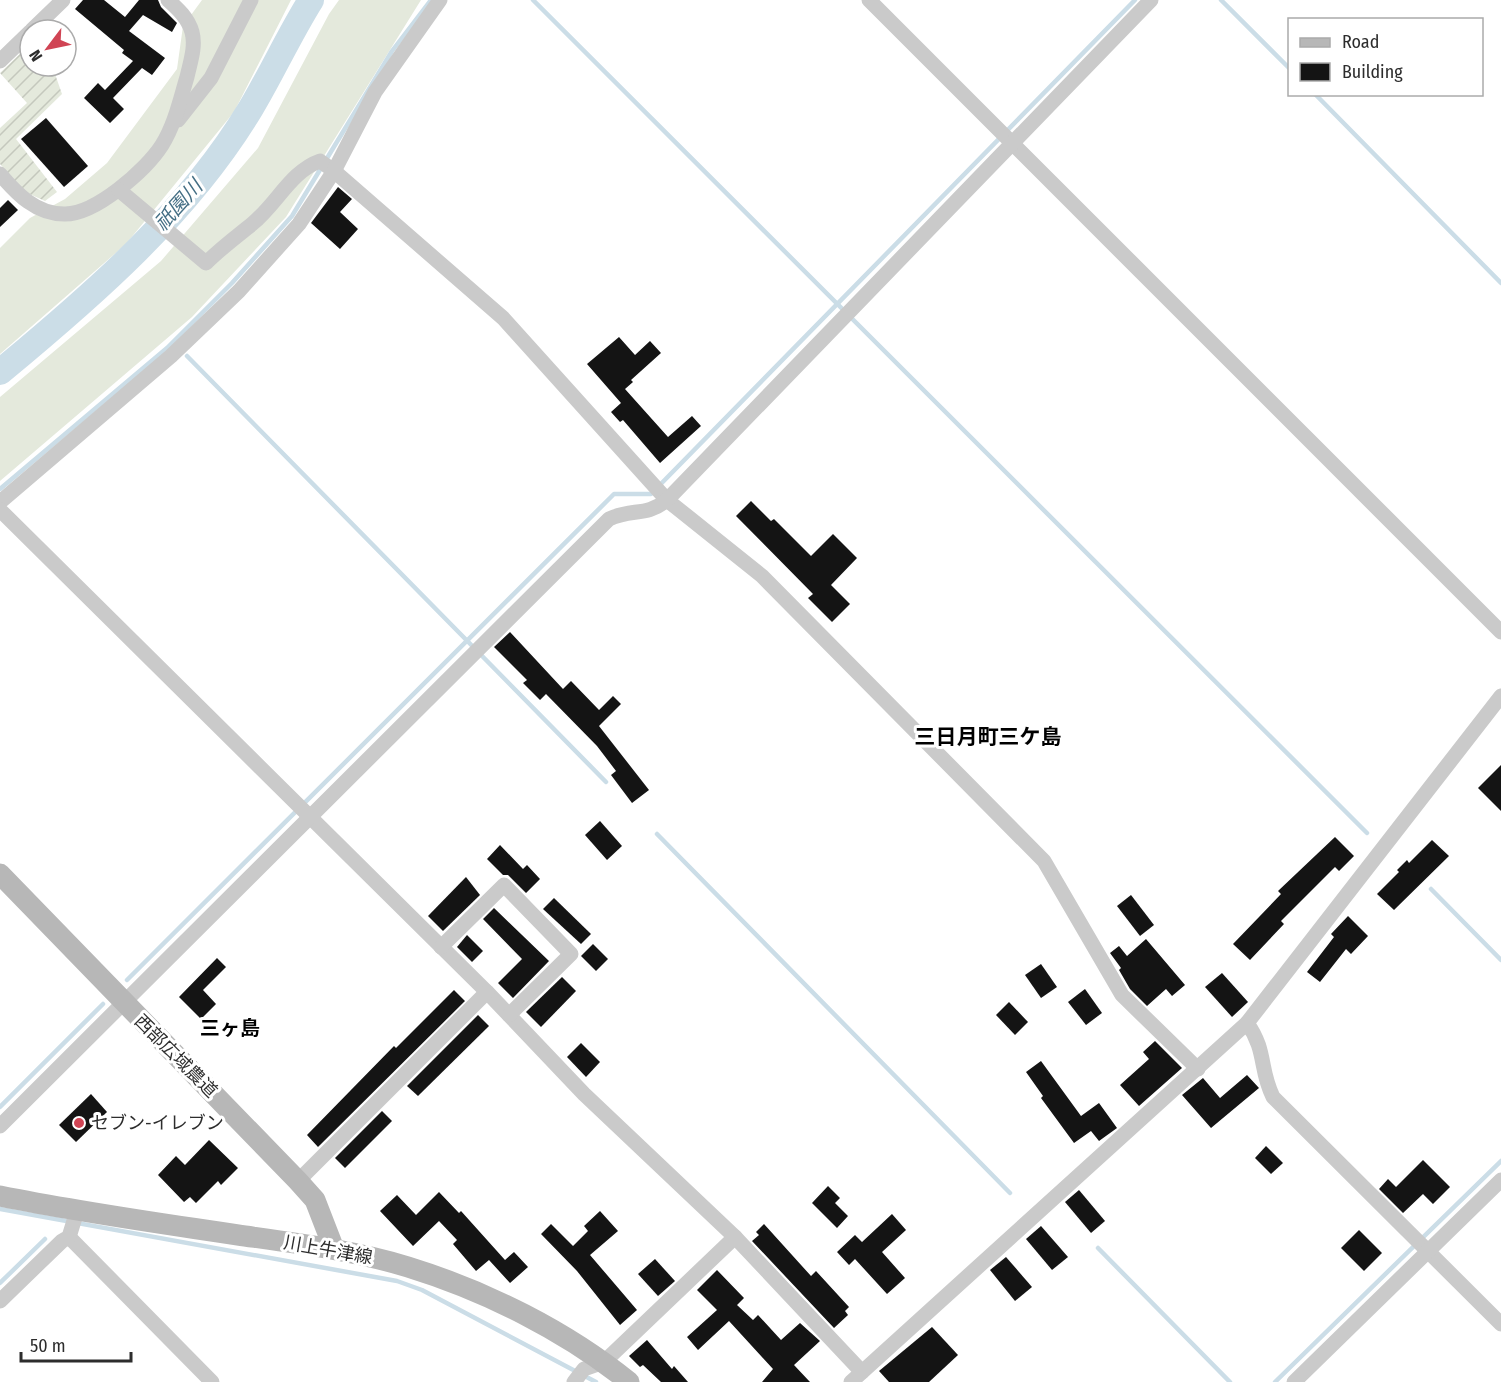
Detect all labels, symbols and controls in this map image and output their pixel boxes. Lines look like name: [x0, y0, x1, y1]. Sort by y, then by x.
north arrow: [18, 18, 78, 78]
legend: [1288, 18, 1483, 96]
text: Road: [1342, 31, 1379, 53]
text: N: [25, 47, 46, 65]
text: Building: [1342, 61, 1403, 83]
water label: 祇園川: [149, 173, 208, 235]
district label: 三日月町三ケ島: [915, 724, 1062, 750]
street label: 西部広域農道: [130, 1010, 222, 1102]
district label: 三ヶ島: [200, 1016, 260, 1040]
place label: セブン-イレブン: [91, 1112, 224, 1134]
marker: セブン-イレブン: [72, 1116, 86, 1130]
street label: 川上牛津線: [282, 1231, 374, 1269]
scale bar: [21, 1325, 130, 1363]
text: 50 m: [30, 1335, 66, 1357]

